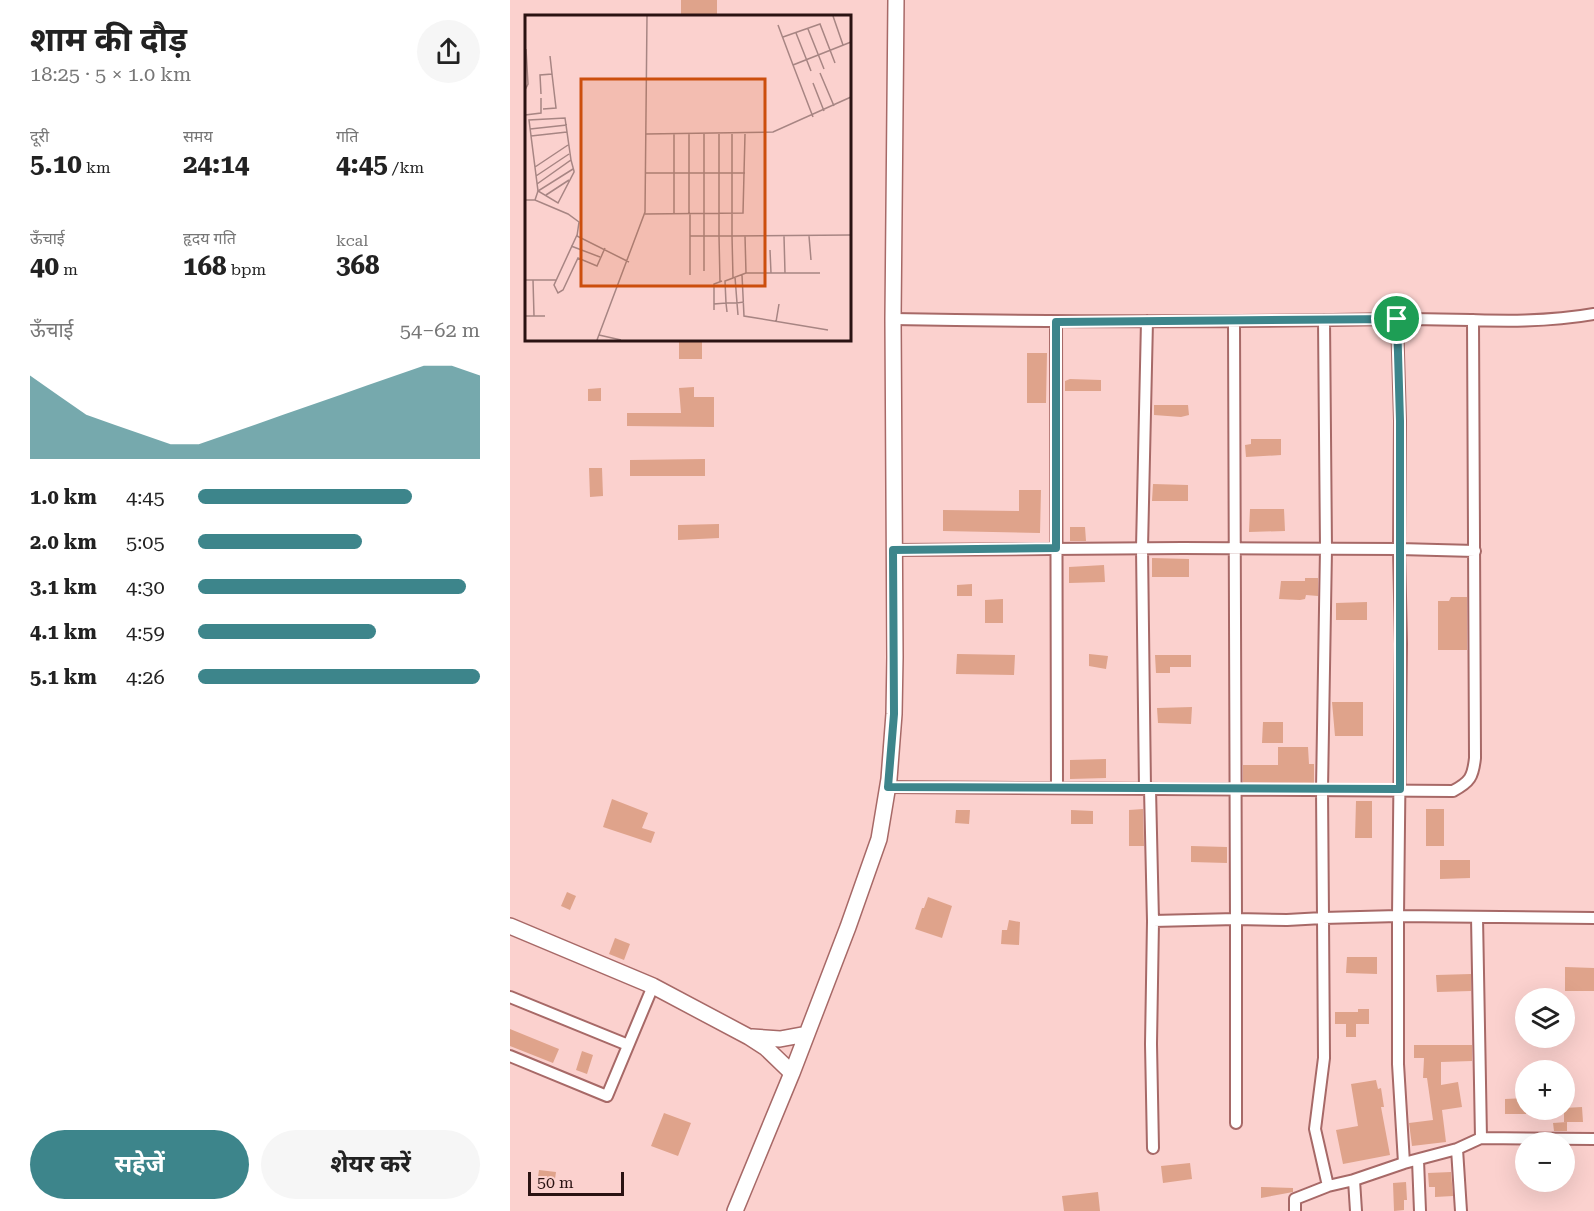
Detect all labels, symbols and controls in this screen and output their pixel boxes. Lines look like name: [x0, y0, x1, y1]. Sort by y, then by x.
inset map: [525, 15, 850, 340]
text: शाम की दौड़: [30, 20, 187, 59]
button: share: [417, 20, 480, 83]
text: 18:25 · 5 × 1.0 km: [30, 62, 191, 86]
text: दूरी: [30, 127, 49, 146]
text: समय: [183, 127, 213, 146]
text: गति: [336, 127, 358, 146]
text: 5.10: [30, 149, 82, 179]
text: 24:14: [183, 149, 249, 179]
text: 4:45: [336, 149, 388, 179]
text: km: [82, 158, 111, 177]
text: /km: [388, 158, 424, 177]
text: ऊँचाई: [30, 229, 65, 248]
text: हृदय गति: [183, 229, 236, 248]
text: kcal: [336, 231, 368, 250]
text: 368: [336, 250, 380, 280]
text: 40: [30, 251, 59, 281]
text: 168: [183, 251, 227, 281]
text: m: [59, 260, 78, 279]
text: bpm: [227, 260, 266, 279]
pin: [1371, 293, 1422, 344]
icon: arrive: [1380, 302, 1413, 335]
text: ऊँचाई: [30, 318, 73, 342]
text: 54–62 m: [400, 318, 480, 342]
text: 1.0 km: [30, 485, 97, 509]
text: 4:45: [126, 485, 165, 509]
text: 2.0 km: [30, 530, 97, 554]
text: 5:05: [126, 530, 165, 554]
text: 3.1 km: [30, 575, 97, 599]
text: 4:30: [126, 575, 165, 599]
text: 4.1 km: [30, 620, 97, 644]
text: 4:59: [126, 620, 165, 644]
text: 5.1 km: [30, 665, 97, 689]
text: 4:26: [126, 665, 165, 689]
map controls: [1515, 988, 1575, 1192]
button: layers: [1515, 988, 1575, 1048]
button: +: [1515, 1060, 1575, 1120]
button: सहेजें: [30, 1130, 249, 1199]
button: शेयर करें: [261, 1130, 480, 1199]
button: −: [1515, 1132, 1575, 1192]
scale bar: [528, 1169, 624, 1196]
text: 50 m: [537, 1173, 574, 1192]

